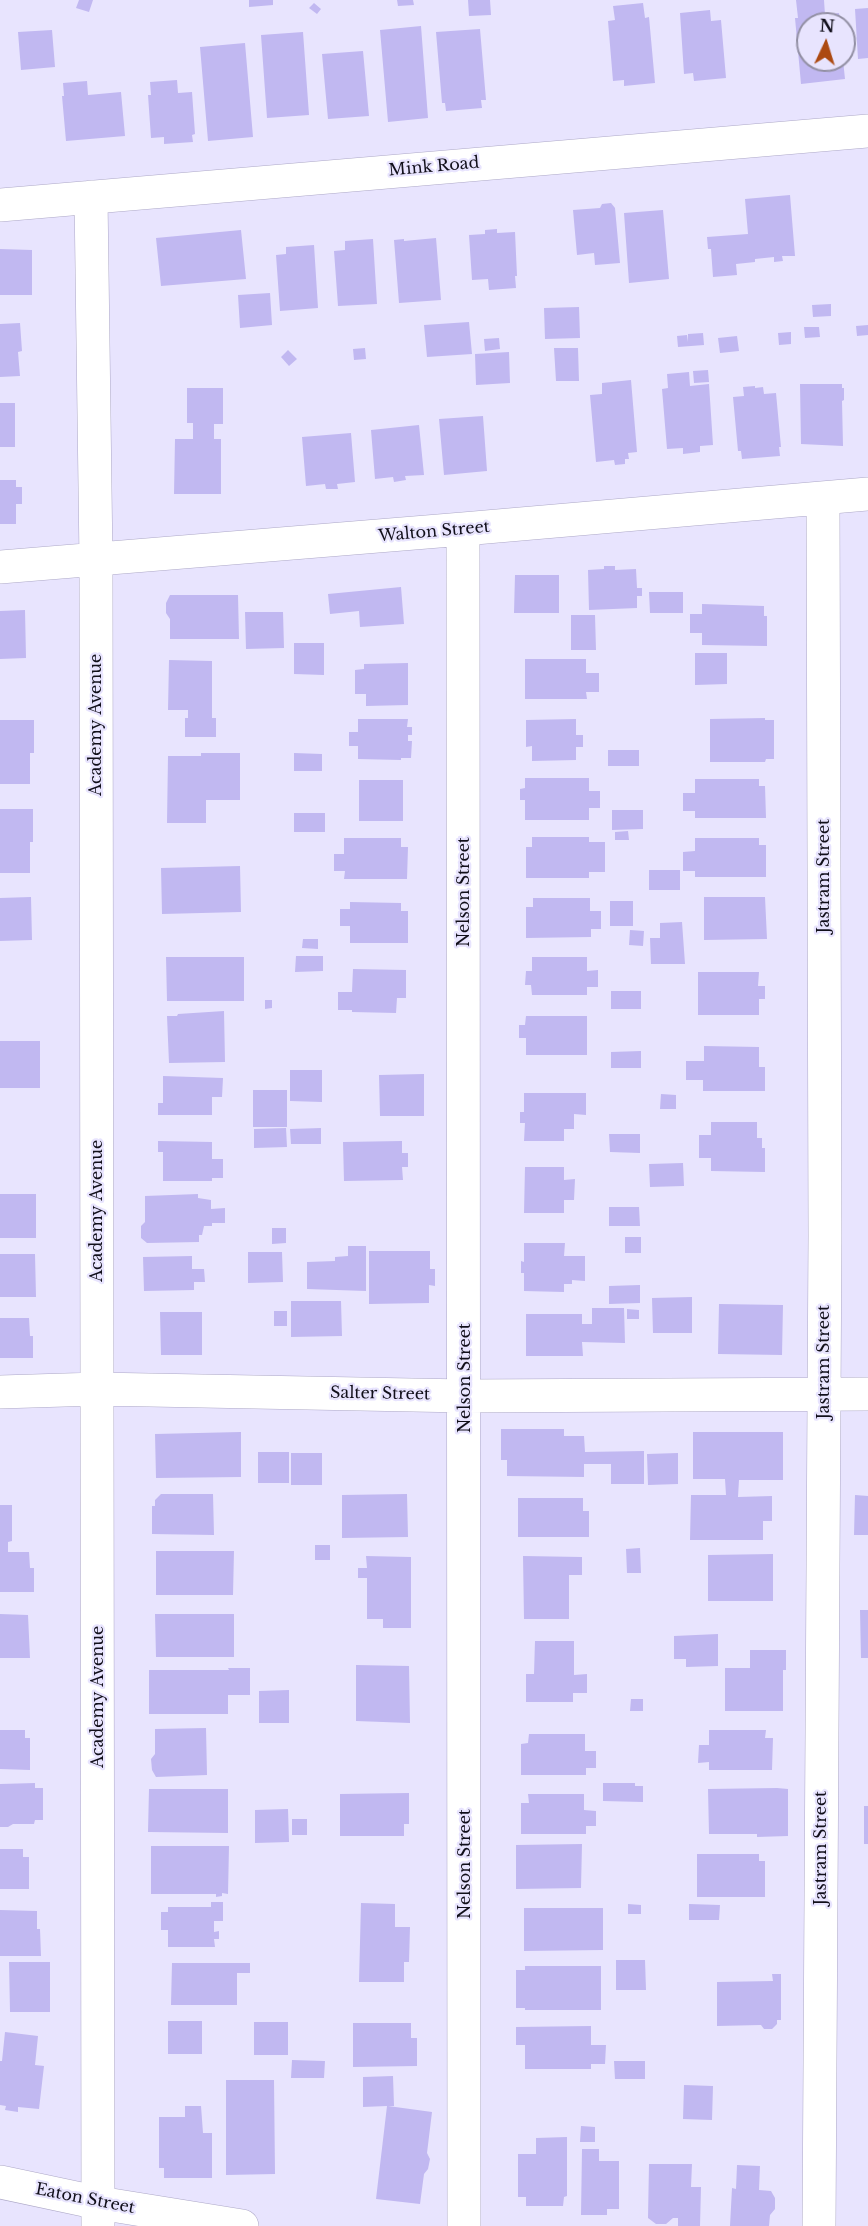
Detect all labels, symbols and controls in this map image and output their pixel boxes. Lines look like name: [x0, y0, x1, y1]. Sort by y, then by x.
north arrow: [796, 12, 856, 72]
text: N: [819, 16, 835, 37]
street label: Mink Road: [388, 153, 480, 181]
street label: Walton Street: [378, 518, 490, 546]
street label: Academy Avenue: [86, 654, 106, 796]
street label: Jastram Street: [814, 819, 834, 933]
street label: Nelson Street: [454, 837, 474, 947]
street label: Academy Avenue: [87, 1140, 107, 1282]
street label: Jastram Street: [814, 1305, 834, 1419]
street label: Nelson Street: [455, 1323, 475, 1433]
street label: Salter Street: [330, 1384, 430, 1404]
street label: Academy Avenue: [88, 1626, 108, 1768]
street label: Jastram Street: [811, 1791, 831, 1905]
street label: Nelson Street: [455, 1809, 475, 1919]
street label: Eaton Street: [34, 2180, 136, 2218]

